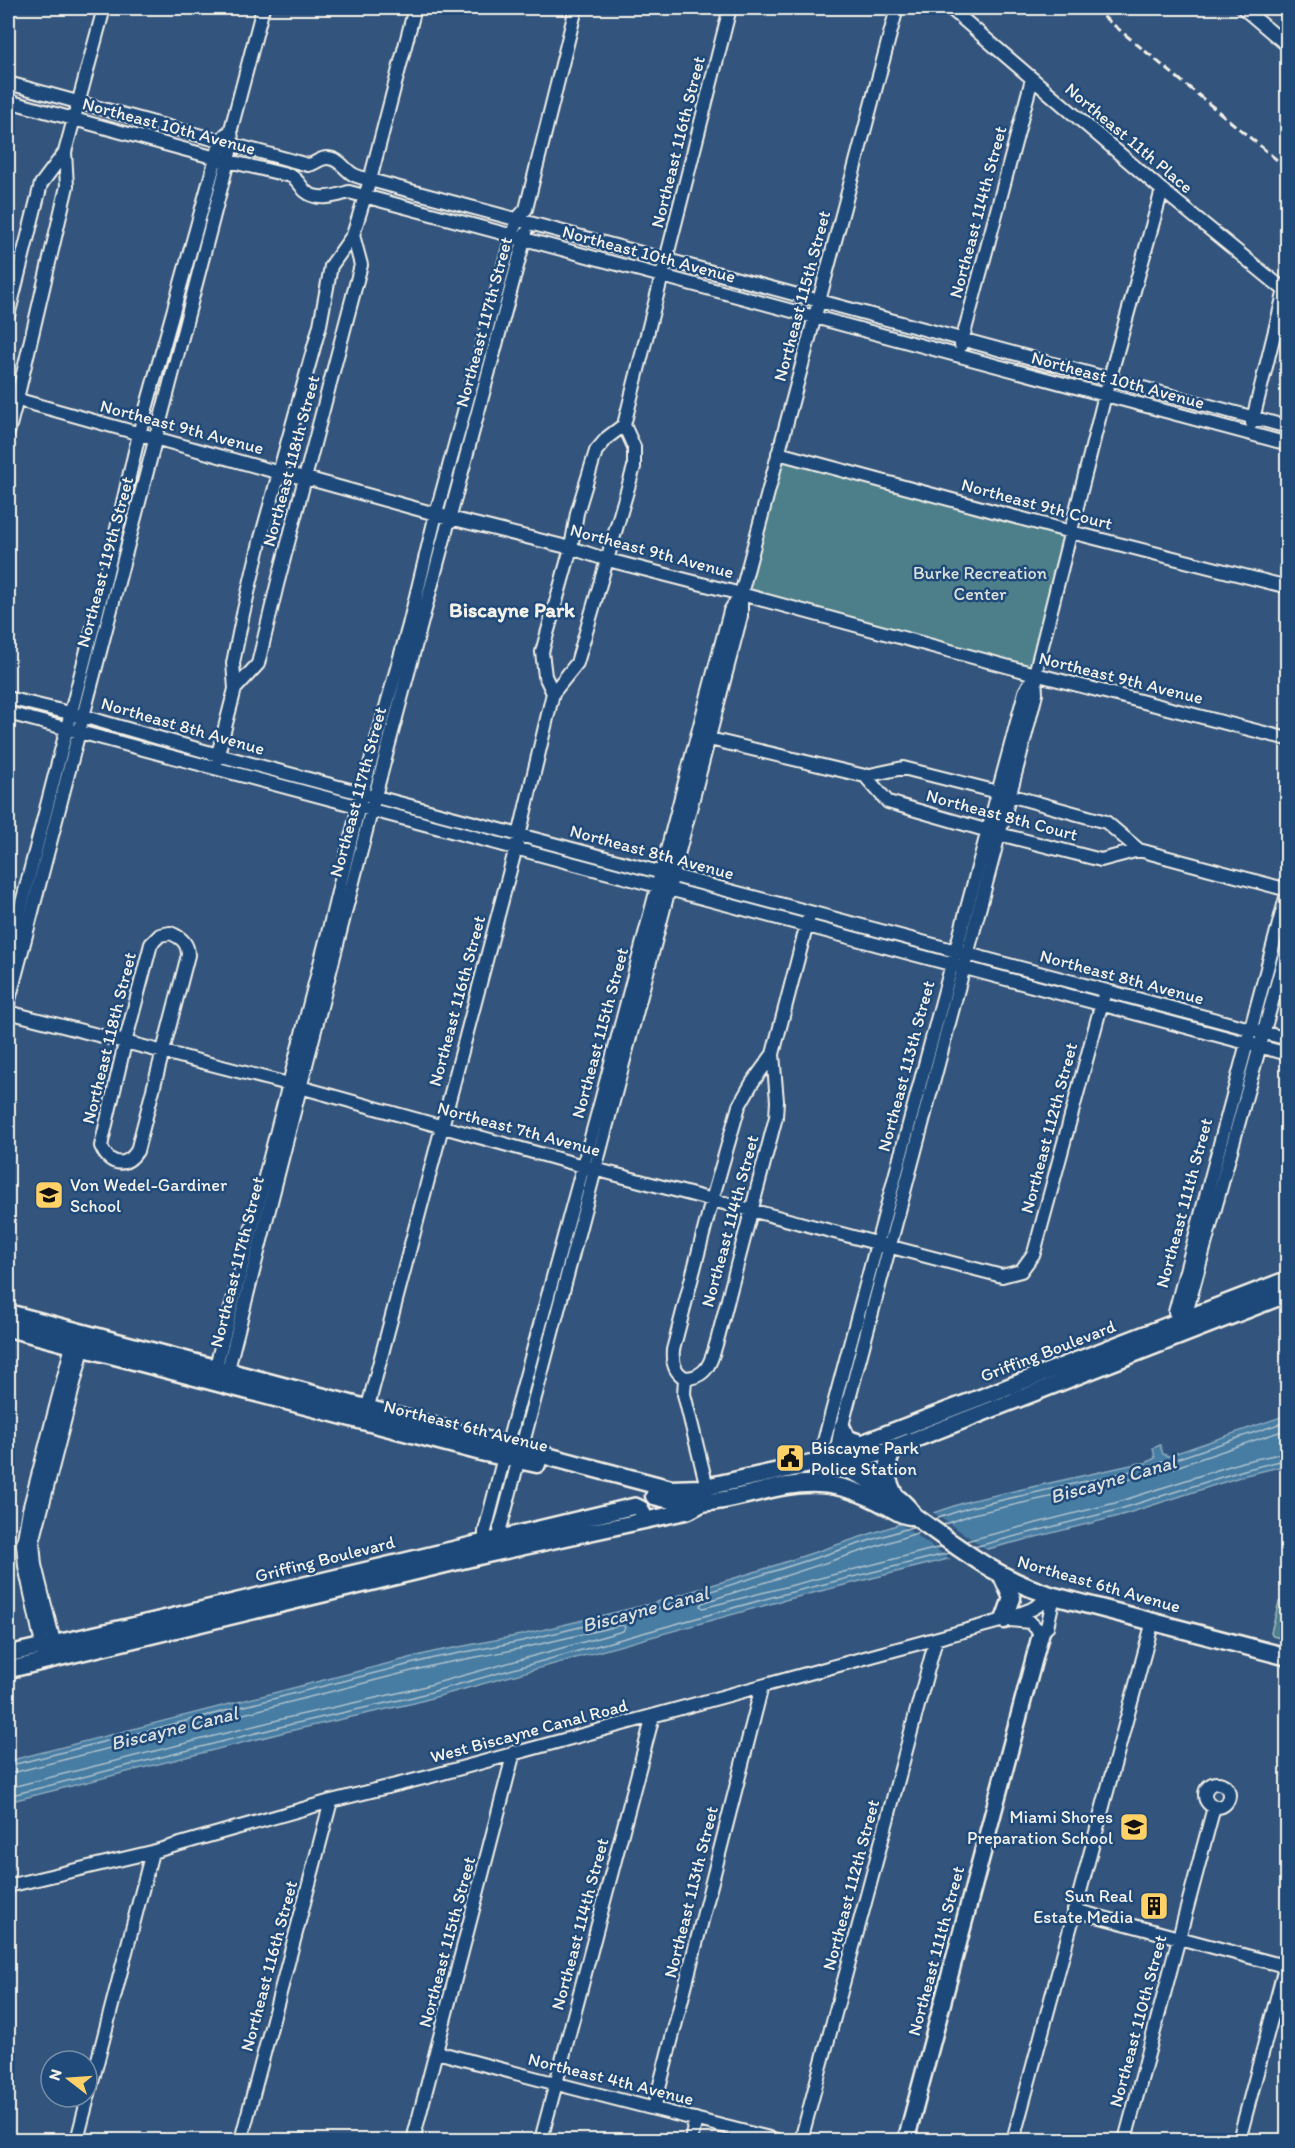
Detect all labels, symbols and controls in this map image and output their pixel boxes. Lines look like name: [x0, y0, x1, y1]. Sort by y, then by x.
street label: Northeast 116th Street: [646, 54, 710, 230]
street label: Northeast 11th Place: [1060, 78, 1198, 198]
street label: Northeast 10th Avenue: [80, 92, 258, 160]
street label: Northeast 114th Street: [944, 123, 1012, 301]
street label: Northeast 115th Street: [769, 208, 835, 384]
street label: Northeast 10th Avenue: [560, 220, 738, 288]
street label: Northeast 117th Street: [451, 234, 517, 410]
street label: Northeast 10th Avenue: [1029, 346, 1207, 414]
street label: Northeast 118th Street: [258, 373, 325, 549]
street label: Northeast 9th Avenue: [98, 395, 266, 459]
street label: Northeast 9th Court: [959, 473, 1115, 535]
street label: Northeast 119th Street: [72, 474, 138, 650]
street label: Northeast 9th Avenue: [568, 519, 736, 583]
park label: Burke Recreation Center: [913, 562, 1047, 605]
district label: Biscayne Park: [449, 597, 576, 623]
street label: Northeast 9th Avenue: [1037, 647, 1205, 709]
street label: Northeast 8th Avenue: [99, 692, 267, 760]
street label: Northeast 117th Street: [325, 704, 391, 880]
street label: Northeast 8th Court: [924, 784, 1080, 846]
street label: Northeast 8th Avenue: [568, 820, 736, 884]
street label: Northeast 116th Street: [424, 913, 490, 1089]
street label: Northeast 115th Street: [567, 945, 633, 1121]
street label: Northeast 8th Avenue: [1038, 945, 1206, 1009]
street label: Northeast 118th Street: [77, 950, 141, 1126]
street label: Northeast 113th Street: [873, 978, 940, 1154]
street label: Northeast 112th Street: [1016, 1040, 1082, 1216]
street label: Northeast 7th Avenue: [435, 1097, 603, 1161]
street label: Northeast 111th Street: [1151, 1115, 1217, 1290]
street label: Northeast 114th Street: [696, 1132, 764, 1310]
place label: Von Wedel-Gardiner School: [70, 1174, 228, 1217]
street label: Northeast 117th Street: [205, 1174, 269, 1350]
school or university icon: Von Wedel-Gardiner School: [33, 1179, 65, 1211]
street label: Griffing Boulevard: [977, 1315, 1119, 1387]
street label: Northeast 6th Avenue: [382, 1395, 550, 1457]
place label: Biscayne Park Police Station: [811, 1437, 920, 1480]
public building icon: Biscayne Park Police Station: [774, 1442, 806, 1474]
water label: Biscayne Canal: [1047, 1449, 1180, 1508]
street label: Griffing Boulevard: [253, 1531, 397, 1587]
street label: Northeast 6th Avenue: [1015, 1550, 1183, 1618]
water label: Biscayne Canal: [579, 1580, 712, 1637]
street label: West Biscayne Canal Road: [428, 1694, 630, 1768]
water label: Biscayne Canal: [108, 1700, 241, 1755]
street label: Northeast 112th Street: [818, 1797, 884, 1973]
street label: Northeast 113th Street: [659, 1804, 723, 1980]
place label: Miami Shores Preparation School: [967, 1806, 1113, 1849]
school or university icon: Miami Shores Preparation School: [1118, 1811, 1150, 1843]
street label: Northeast 114th Street: [546, 1835, 614, 2013]
street label: Northeast 115th Street: [414, 1854, 480, 2030]
street label: Northeast 111th Street: [903, 1863, 969, 2038]
street label: Northeast 116th Street: [236, 1878, 302, 2054]
place label: Sun Real Estate Media: [1033, 1885, 1133, 1928]
building icon: Sun Real Estate Media: [1138, 1890, 1170, 1922]
street label: Northeast 110th Street: [1104, 1932, 1172, 2110]
street label: Northeast 4th Avenue: [526, 2048, 696, 2110]
north arrow: [39, 2049, 99, 2109]
text: N: [44, 2067, 66, 2083]

